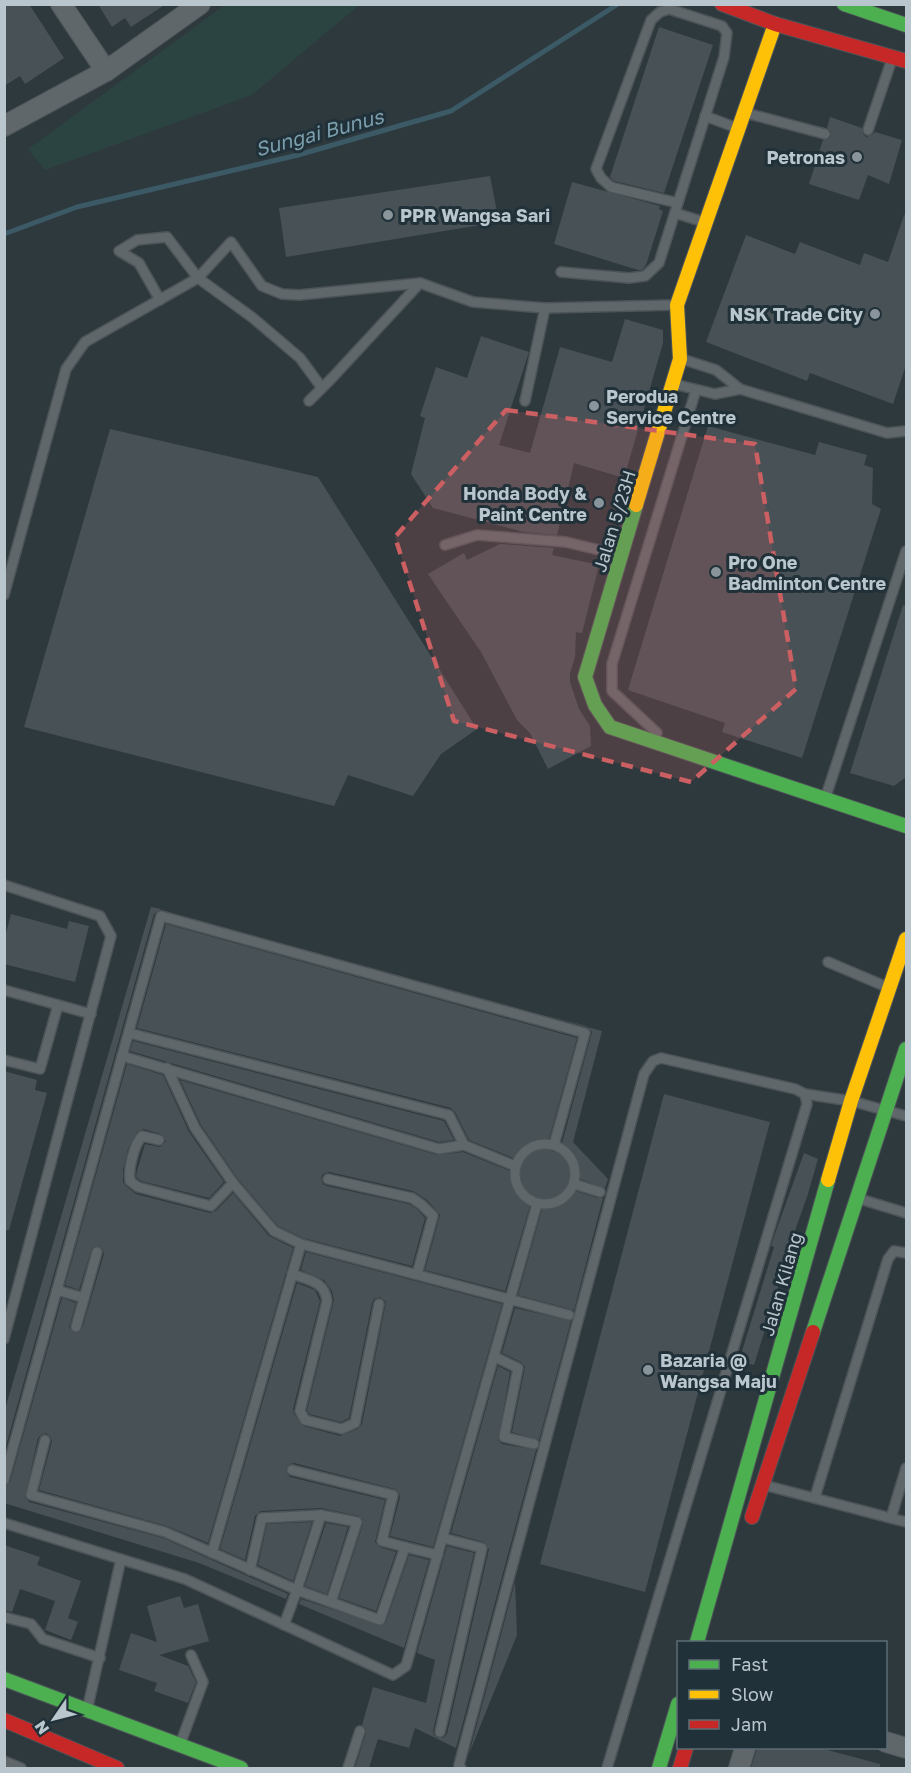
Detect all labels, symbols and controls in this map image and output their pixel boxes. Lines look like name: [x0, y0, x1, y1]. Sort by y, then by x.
water label: Sungai Bunus: [252, 103, 387, 162]
place label: Petronas: [766, 146, 845, 168]
marker: Petronas: [850, 150, 864, 164]
place label: PPR Wangsa Sari: [400, 204, 550, 226]
marker: PPR Wangsa Sari: [381, 208, 395, 222]
place label: NSK Trade City: [729, 303, 863, 325]
marker: NSK Trade City: [868, 307, 882, 321]
place label: Perodua Service Centre: [606, 385, 737, 428]
marker: Perodua Service Centre: [587, 399, 601, 413]
street label: Jalan 5/23H: [588, 467, 640, 575]
place label: Honda Body & Paint Centre: [463, 482, 587, 525]
marker: Honda Body & Paint Centre: [592, 496, 606, 510]
place label: Pro One Badminton Centre: [728, 551, 886, 594]
marker: Pro One Badminton Centre: [709, 565, 723, 579]
street label: Jalan Kilang: [756, 1230, 806, 1338]
place label: Bazaria @ Wangsa Maju: [660, 1349, 777, 1392]
marker: Bazaria @ Wangsa Maju: [641, 1363, 655, 1377]
legend: [677, 1641, 887, 1749]
text: Fast: [731, 1653, 768, 1675]
text: Slow: [731, 1683, 774, 1705]
north arrow: [24, 1689, 84, 1749]
text: Jam: [731, 1713, 767, 1735]
text: N: [30, 1717, 53, 1738]

